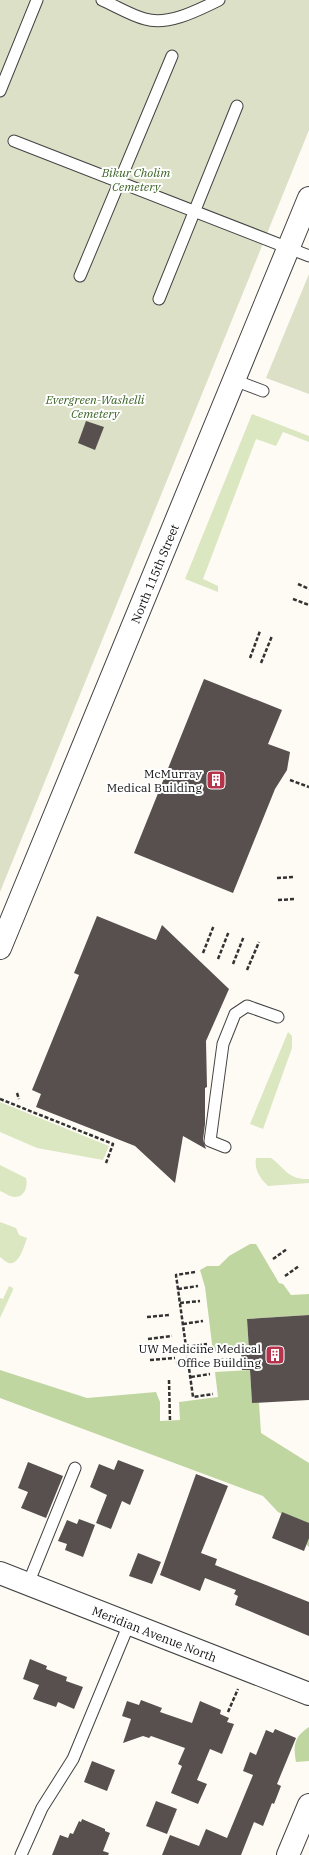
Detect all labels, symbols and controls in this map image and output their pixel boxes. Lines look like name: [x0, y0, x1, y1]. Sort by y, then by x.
park label: Bikur Cholim Cemetery: [101, 165, 170, 194]
park label: Evergreen-Washelli Cemetery: [45, 392, 145, 421]
street label: North 115th Street: [127, 522, 181, 625]
place label: McMurray Medical Building: [107, 766, 203, 795]
building icon: McMurray Medical Building: [205, 769, 227, 791]
place label: UW Medicine Medical Office Building: [138, 1341, 261, 1370]
building icon: UW Medicine Medical Office Building: [264, 1344, 286, 1366]
street label: Meridian Avenue North: [90, 1602, 219, 1665]

